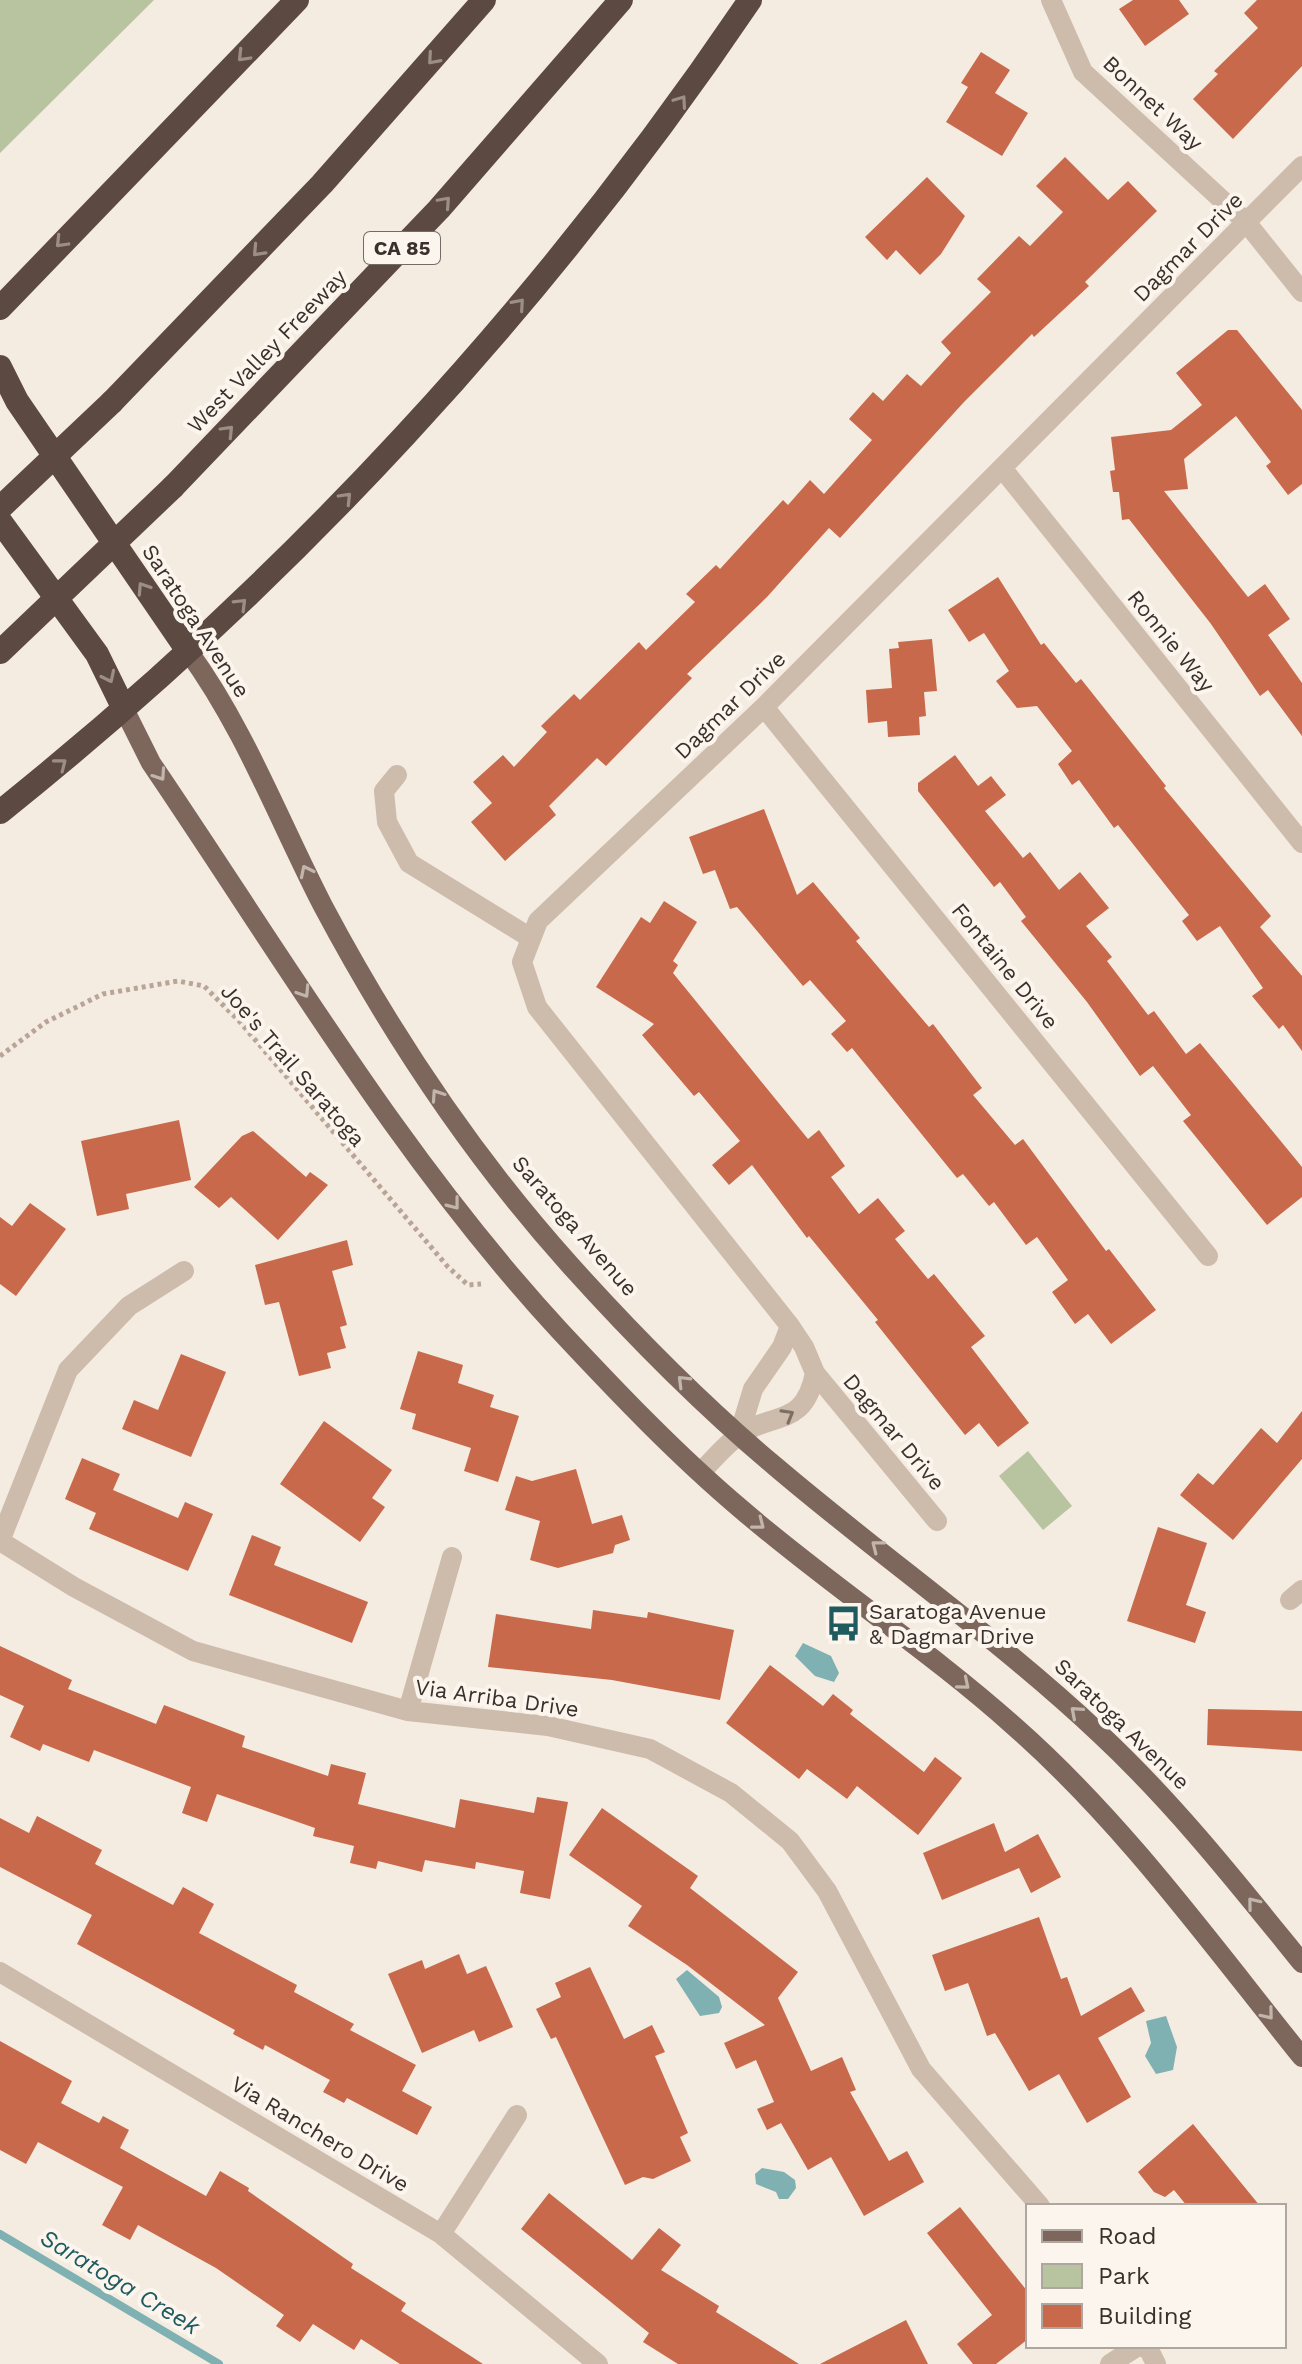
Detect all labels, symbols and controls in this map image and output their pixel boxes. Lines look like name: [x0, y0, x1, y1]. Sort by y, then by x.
one-way arrow: [237, 47, 252, 61]
one-way arrow: [428, 49, 442, 64]
street label: Bonnet Way: [1098, 51, 1208, 156]
one-way arrow: [671, 95, 686, 109]
street label: Dagmar Drive: [1128, 187, 1248, 307]
one-way arrow: [436, 197, 451, 211]
road number: CA 85: [364, 232, 440, 264]
one-way arrow: [56, 233, 71, 247]
one-way arrow: [253, 242, 267, 256]
street label: West Valley Freeway: [182, 264, 352, 438]
one-way arrow: [509, 299, 524, 313]
one-way arrow: [219, 426, 233, 440]
one-way arrow: [337, 493, 351, 507]
street label: Saratoga Avenue: [137, 540, 255, 702]
one-way arrow: [137, 582, 152, 596]
street label: Ronnie Way: [1122, 585, 1220, 697]
one-way arrow: [232, 599, 246, 613]
street label: Dagmar Drive: [669, 646, 791, 764]
one-way arrow: [99, 669, 115, 683]
one-way arrow: [52, 760, 67, 774]
one-way arrow: [150, 767, 165, 781]
one-way arrow: [300, 864, 316, 879]
street label: Fontaine Drive: [947, 898, 1063, 1034]
street label: Joe's Trail Saratoga: [216, 979, 370, 1151]
one-way arrow: [294, 983, 309, 998]
one-way arrow: [432, 1089, 447, 1104]
street label: Saratoga Avenue: [507, 1151, 643, 1301]
one-way arrow: [444, 1195, 458, 1210]
street label: Dagmar Drive: [838, 1369, 950, 1495]
one-way arrow: [677, 1376, 692, 1390]
one-way arrow: [779, 1409, 794, 1425]
one-way arrow: [751, 1514, 765, 1528]
one-way arrow: [871, 1541, 886, 1555]
place label: Saratoga Avenue & Dagmar Drive: [869, 1599, 1047, 1649]
bus stop icon: Saratoga Avenue & Dagmar Drive: [824, 1605, 862, 1643]
street label: Saratoga Avenue: [1049, 1653, 1195, 1795]
street label: Via Arriba Drive: [414, 1674, 580, 1722]
one-way arrow: [955, 1674, 969, 1689]
one-way arrow: [1071, 1708, 1086, 1722]
one-way arrow: [1248, 1897, 1263, 1912]
one-way arrow: [1258, 2005, 1272, 2020]
street label: Via Ranchero Drive: [227, 2071, 413, 2197]
legend: [1026, 2204, 1286, 2348]
text: Road: [1098, 2222, 1157, 2250]
water label: Saratoga Creek: [35, 2223, 206, 2341]
text: Park: [1098, 2262, 1150, 2290]
text: Building: [1098, 2302, 1191, 2330]

